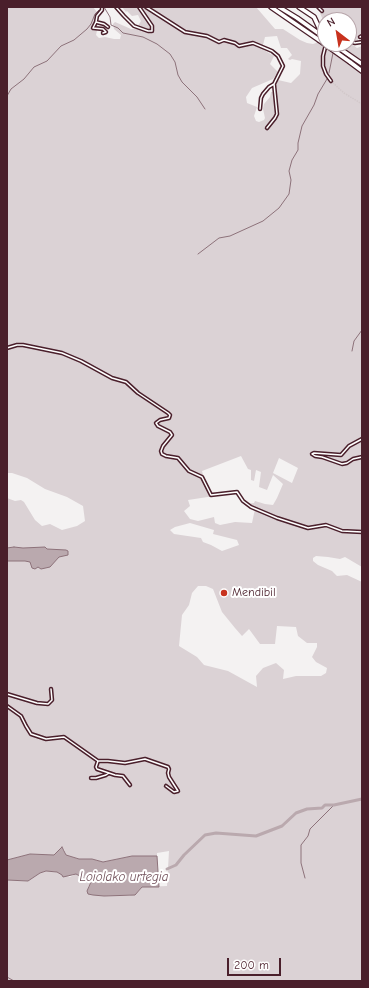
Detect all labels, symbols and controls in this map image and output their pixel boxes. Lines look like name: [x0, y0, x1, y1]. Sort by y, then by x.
north arrow: [317, 12, 357, 52]
text: N: [325, 15, 338, 30]
place label: Mendibil: [232, 586, 276, 600]
marker: Mendibil: [219, 588, 229, 598]
water label: Loiolako urtegia: [80, 869, 168, 885]
scale bar: [229, 950, 283, 976]
text: 200 m: [234, 958, 269, 972]

